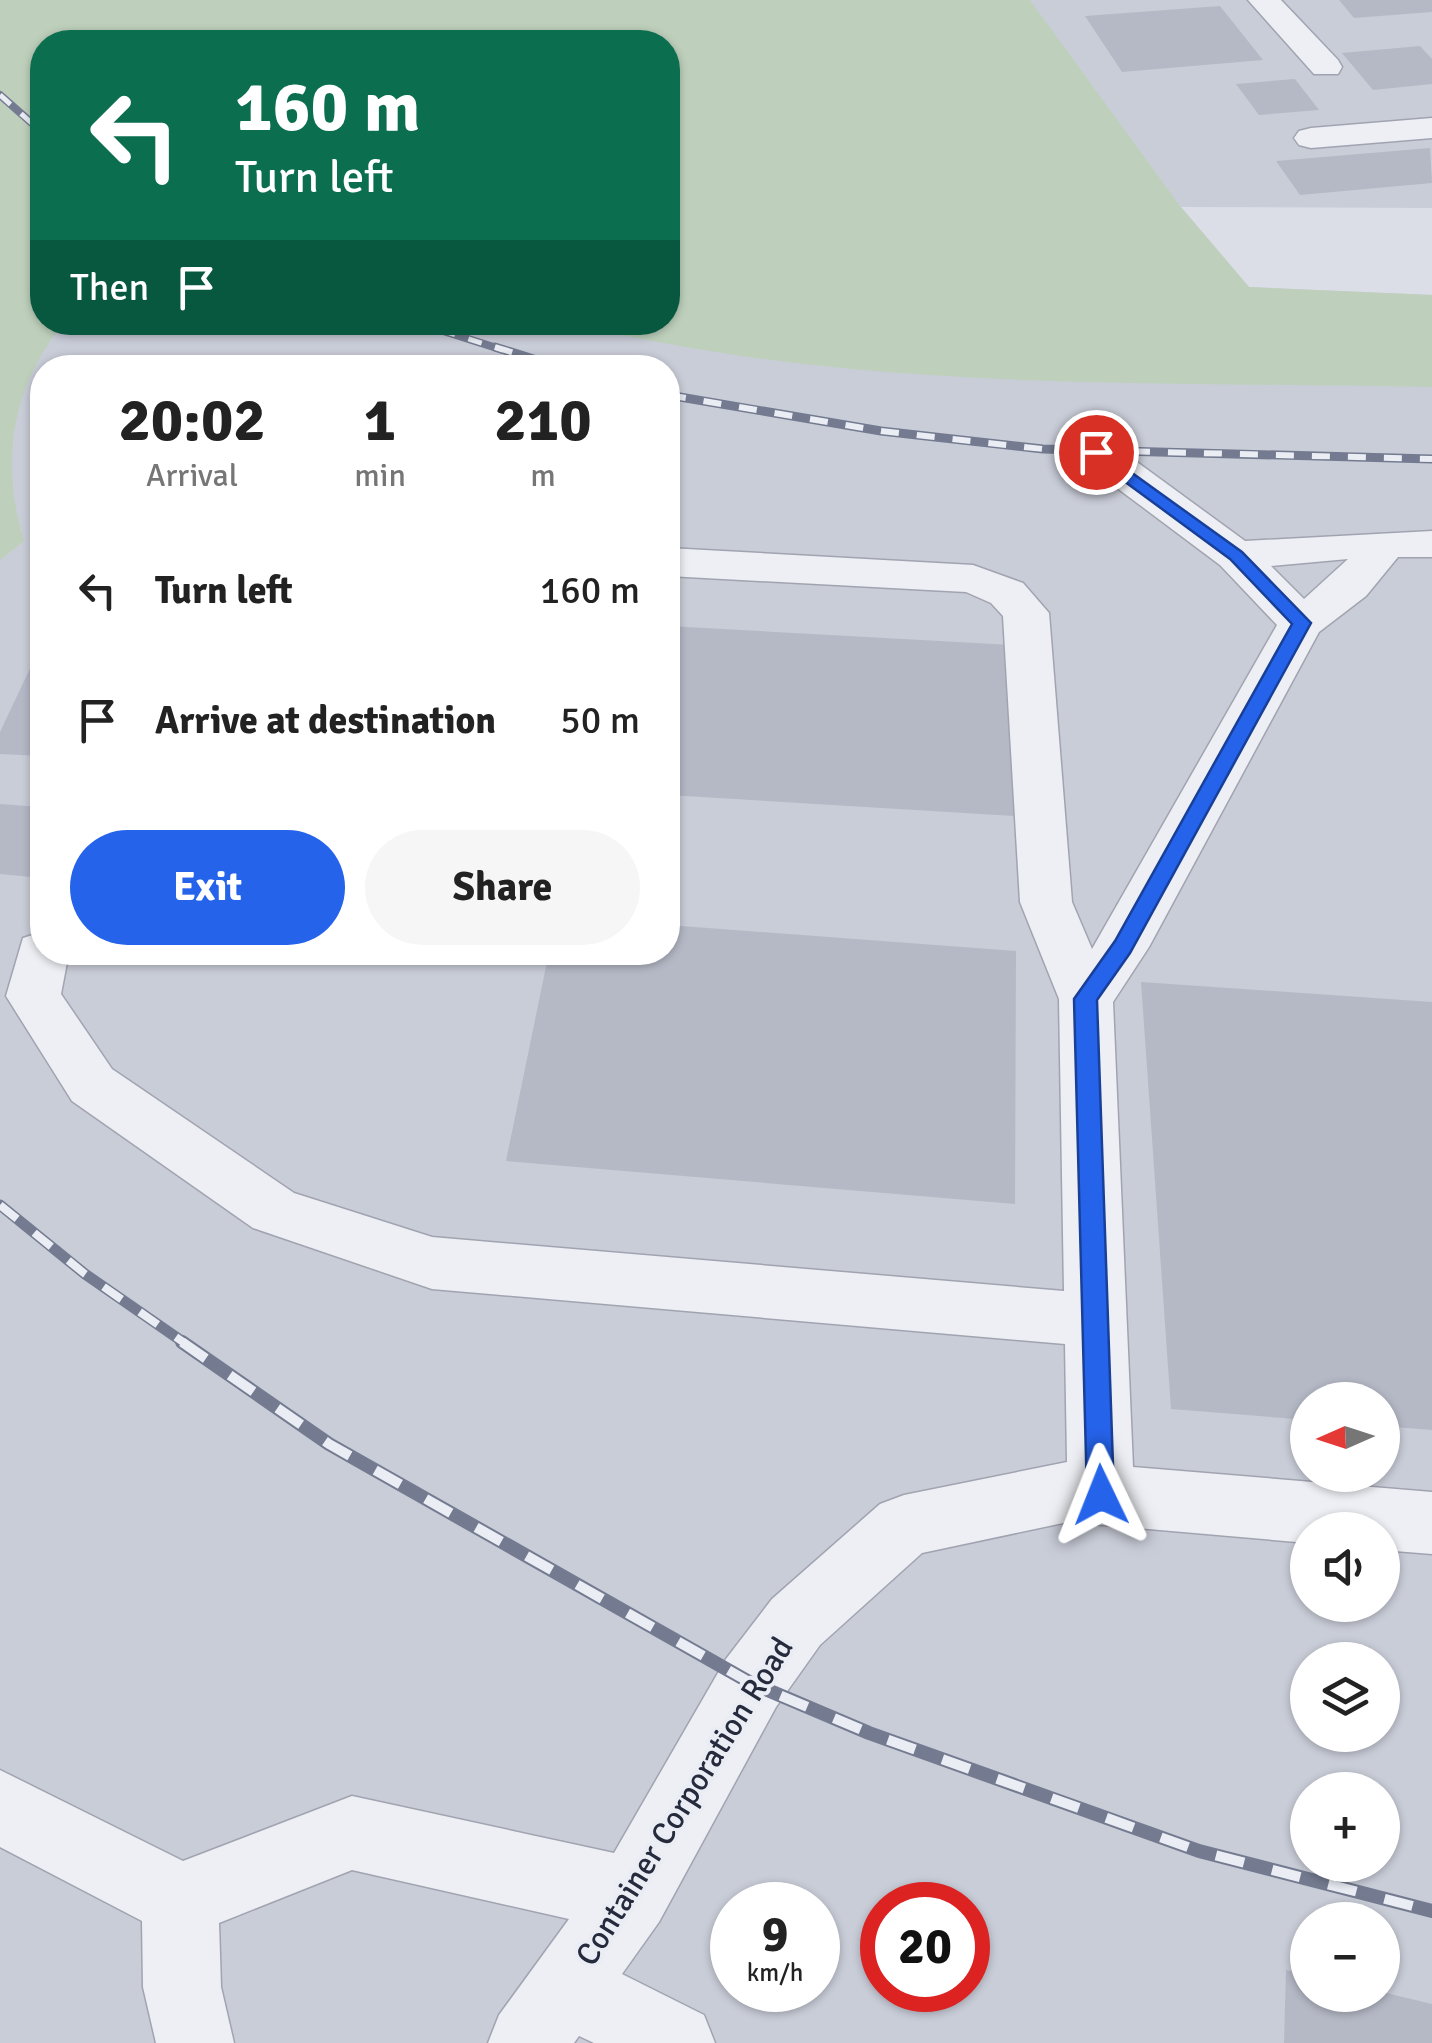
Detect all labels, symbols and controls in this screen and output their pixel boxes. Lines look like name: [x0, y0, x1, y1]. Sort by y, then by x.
text: 160 m: [235, 64, 420, 150]
icon: left: [70, 70, 200, 200]
text: Turn left: [235, 150, 394, 205]
icon: arrive: [169, 260, 224, 315]
text: Then: [70, 264, 149, 311]
text: 20:02: [118, 384, 266, 458]
text: 1: [364, 384, 396, 458]
text: 210: [494, 384, 592, 458]
pin: [1054, 410, 1139, 495]
icon: arrive: [1069, 425, 1124, 480]
text: Arrival: [146, 456, 238, 495]
text: min: [354, 456, 406, 495]
text: m: [530, 456, 556, 495]
icon: left: [70, 563, 125, 618]
text: Turn left: [155, 567, 293, 614]
text: 160 m: [540, 567, 640, 614]
icon: arrive: [70, 693, 125, 748]
text: Arrive at destination: [155, 697, 496, 744]
text: 50 m: [560, 697, 640, 744]
button: Exit: [70, 830, 345, 945]
button: Share: [365, 830, 640, 945]
north arrow: [1290, 1382, 1400, 1492]
map controls: [1290, 1382, 1400, 2012]
position arrow: [1049, 1443, 1153, 1547]
button: sound: [1290, 1512, 1400, 1622]
street label: Container Corporation Road: [567, 1630, 802, 1973]
button: layers: [1290, 1642, 1400, 1752]
button: +: [1290, 1772, 1400, 1882]
speed limit sign: 20: [860, 1882, 990, 2012]
button: −: [1290, 1902, 1400, 2012]
text: 9: [761, 1904, 789, 1966]
text: km/h: [747, 1957, 803, 1988]

